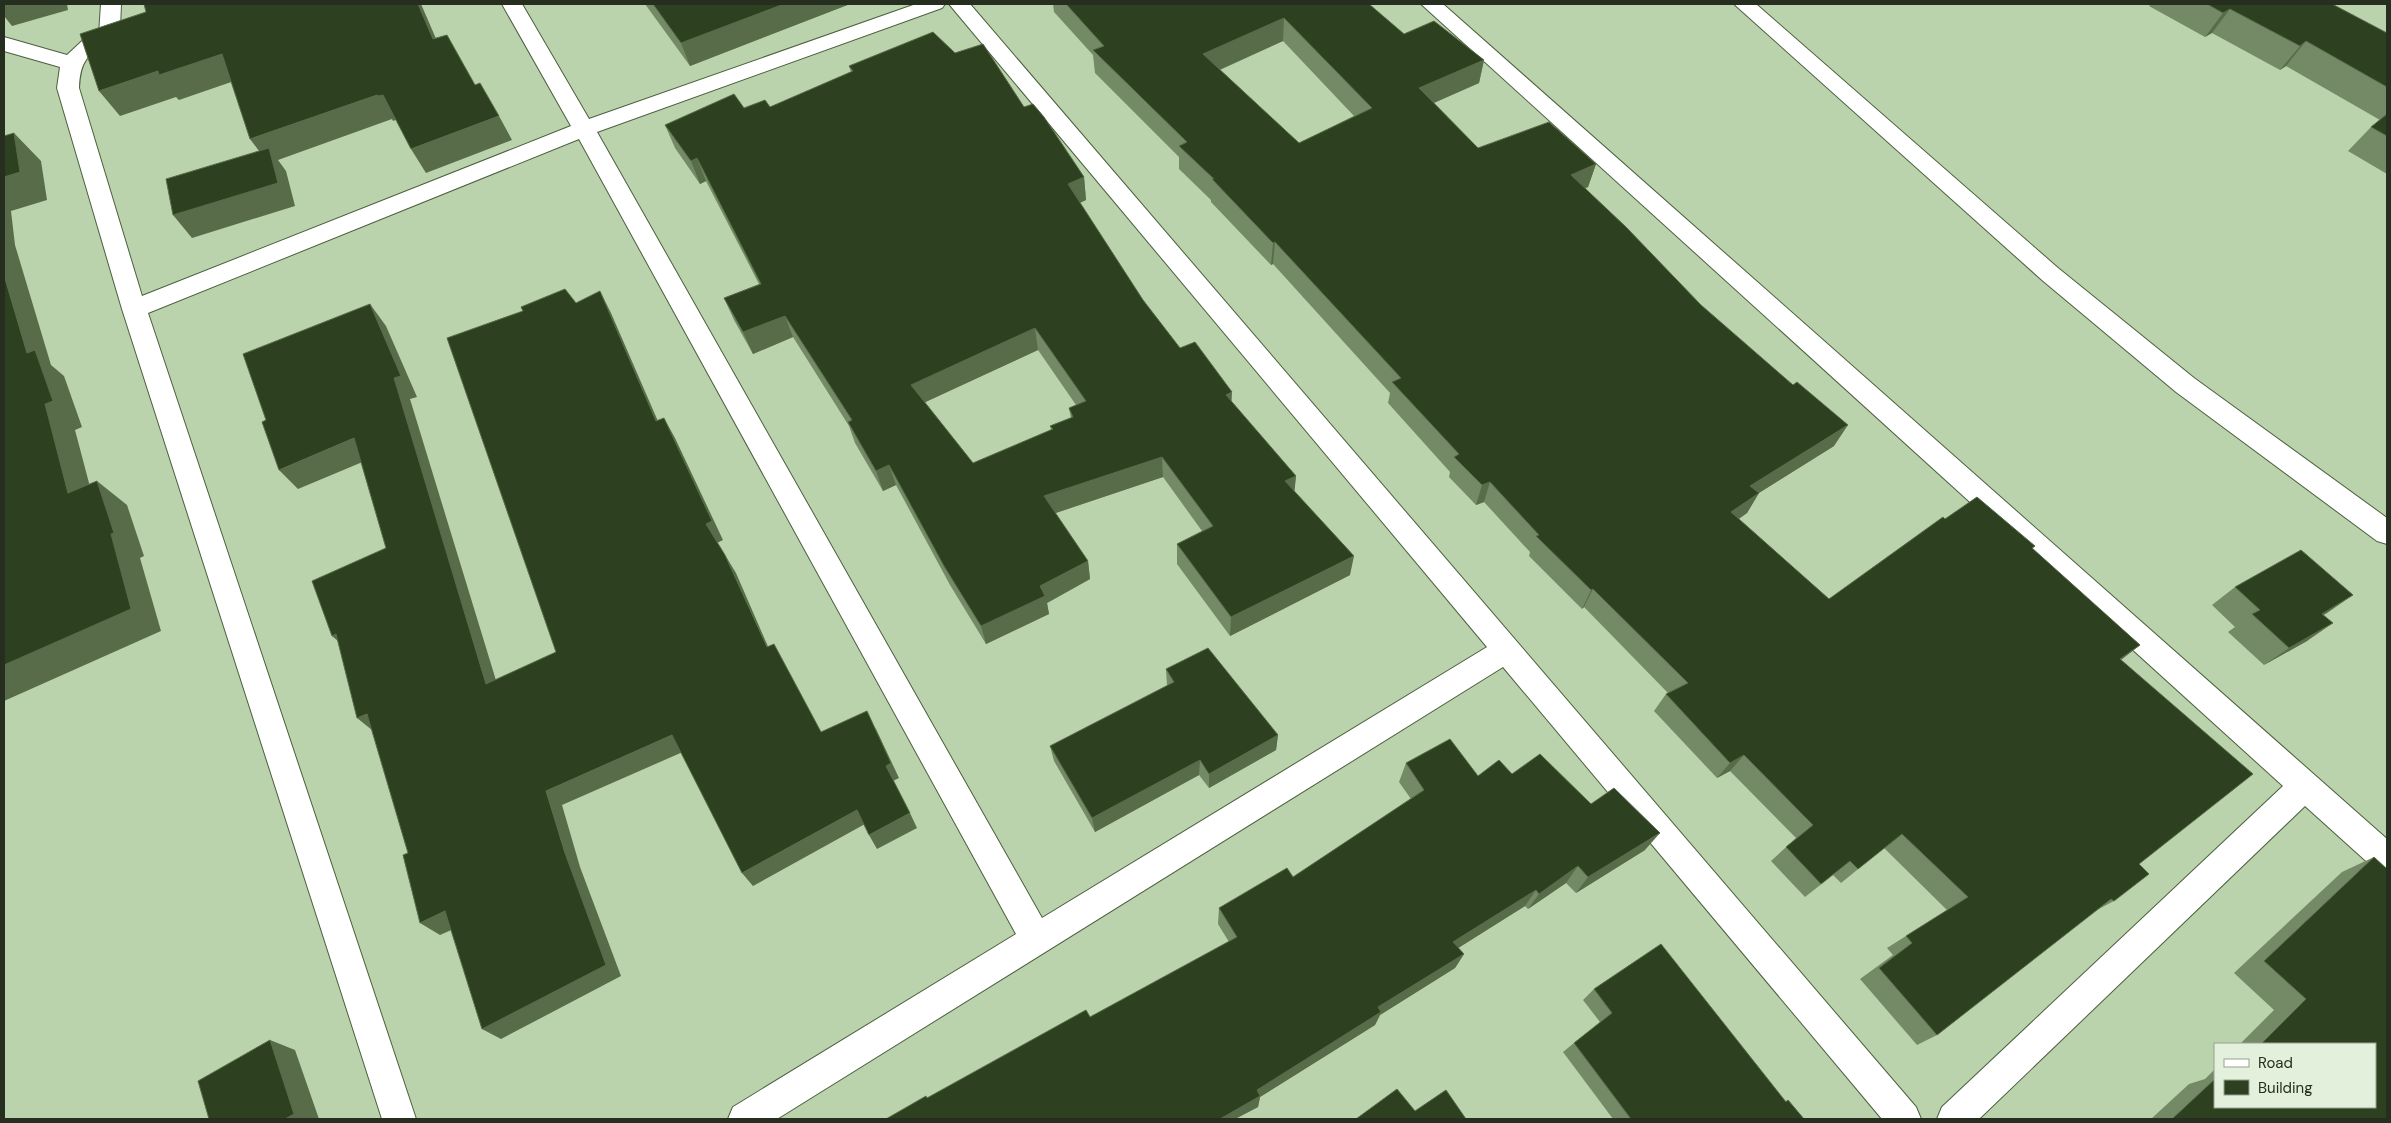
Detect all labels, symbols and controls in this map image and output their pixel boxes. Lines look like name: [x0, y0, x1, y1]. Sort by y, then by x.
legend: [2214, 1043, 2376, 1108]
text: Road: [2258, 1053, 2293, 1073]
text: Building: [2258, 1078, 2313, 1098]

